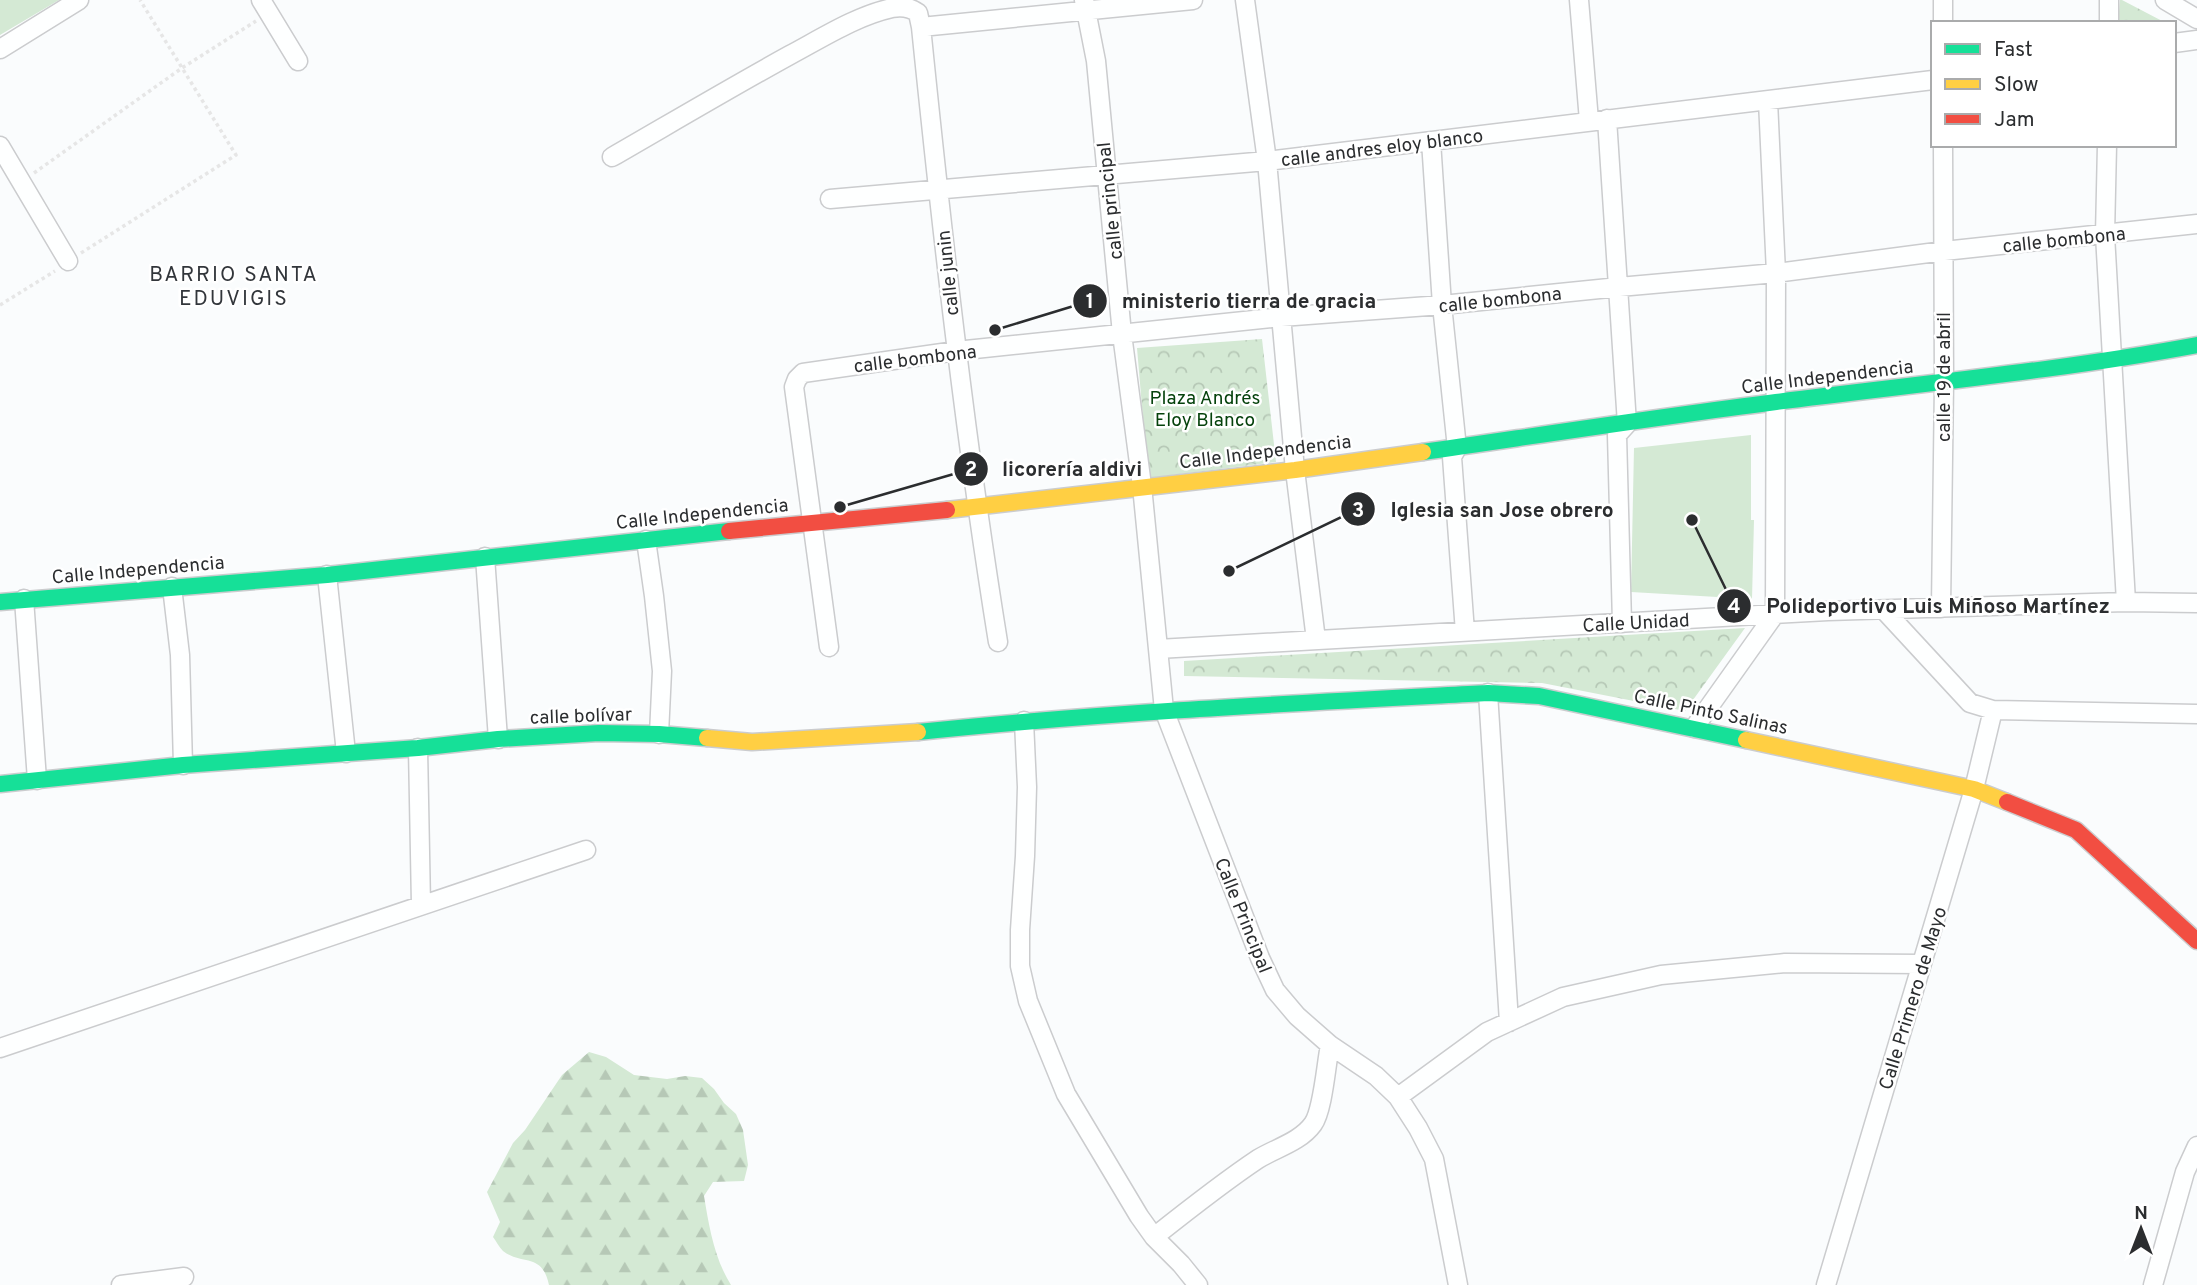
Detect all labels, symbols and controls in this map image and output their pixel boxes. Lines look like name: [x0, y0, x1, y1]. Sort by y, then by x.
legend: [1931, 21, 2176, 147]
text: Fast: [1994, 37, 2033, 64]
text: Slow: [1994, 72, 2039, 99]
text: Jam: [1994, 107, 2035, 134]
street label: calle andres eloy blanco: [1280, 125, 1485, 173]
street label: calle principal: [1093, 141, 1129, 261]
street label: calle bombona: [2001, 223, 2127, 259]
street label: calle junin: [933, 229, 965, 317]
district label: BARRIO SANTA EDUVIGIS: [149, 262, 319, 313]
callout: ministerio tierra de gracia: [1073, 280, 1390, 322]
street label: calle bombona: [1437, 283, 1563, 319]
text: 1: [1086, 289, 1094, 316]
text: ministerio tierra de gracia: [1122, 289, 1376, 316]
street label: calle 19 de abril: [1933, 312, 1957, 442]
street label: calle bombona: [852, 341, 978, 379]
street label: Calle Independencia: [1740, 356, 1915, 400]
park label: Plaza Andrés Eloy Blanco: [1150, 387, 1260, 433]
street label: Calle Independencia: [1178, 431, 1353, 475]
callout: licorería aldivi: [953, 448, 1157, 490]
text: 2: [965, 457, 977, 484]
text: licorería aldivi: [1002, 457, 1142, 484]
callout: Iglesia san Jose obrero: [1341, 488, 1627, 530]
street label: Calle Independencia: [615, 494, 790, 536]
text: 3: [1352, 498, 1364, 525]
text: Iglesia san Jose obrero: [1390, 498, 1614, 525]
street label: Calle Independencia: [51, 551, 225, 590]
callout: Polideportivo Luis Miñoso Martínez: [1717, 585, 2123, 627]
text: 4: [1727, 594, 1741, 621]
text: Polideportivo Luis Miñoso Martínez: [1766, 594, 2110, 621]
street label: Calle Unidad: [1582, 609, 1690, 639]
street label: Calle Pinto Salinas: [1631, 685, 1790, 741]
street label: calle bolívar: [530, 703, 633, 731]
street label: Calle Principal: [1208, 855, 1276, 977]
street label: Calle Primero de Mayo: [1875, 904, 1953, 1093]
north arrow: [2106, 1194, 2176, 1264]
text: N: [2134, 1202, 2148, 1226]

